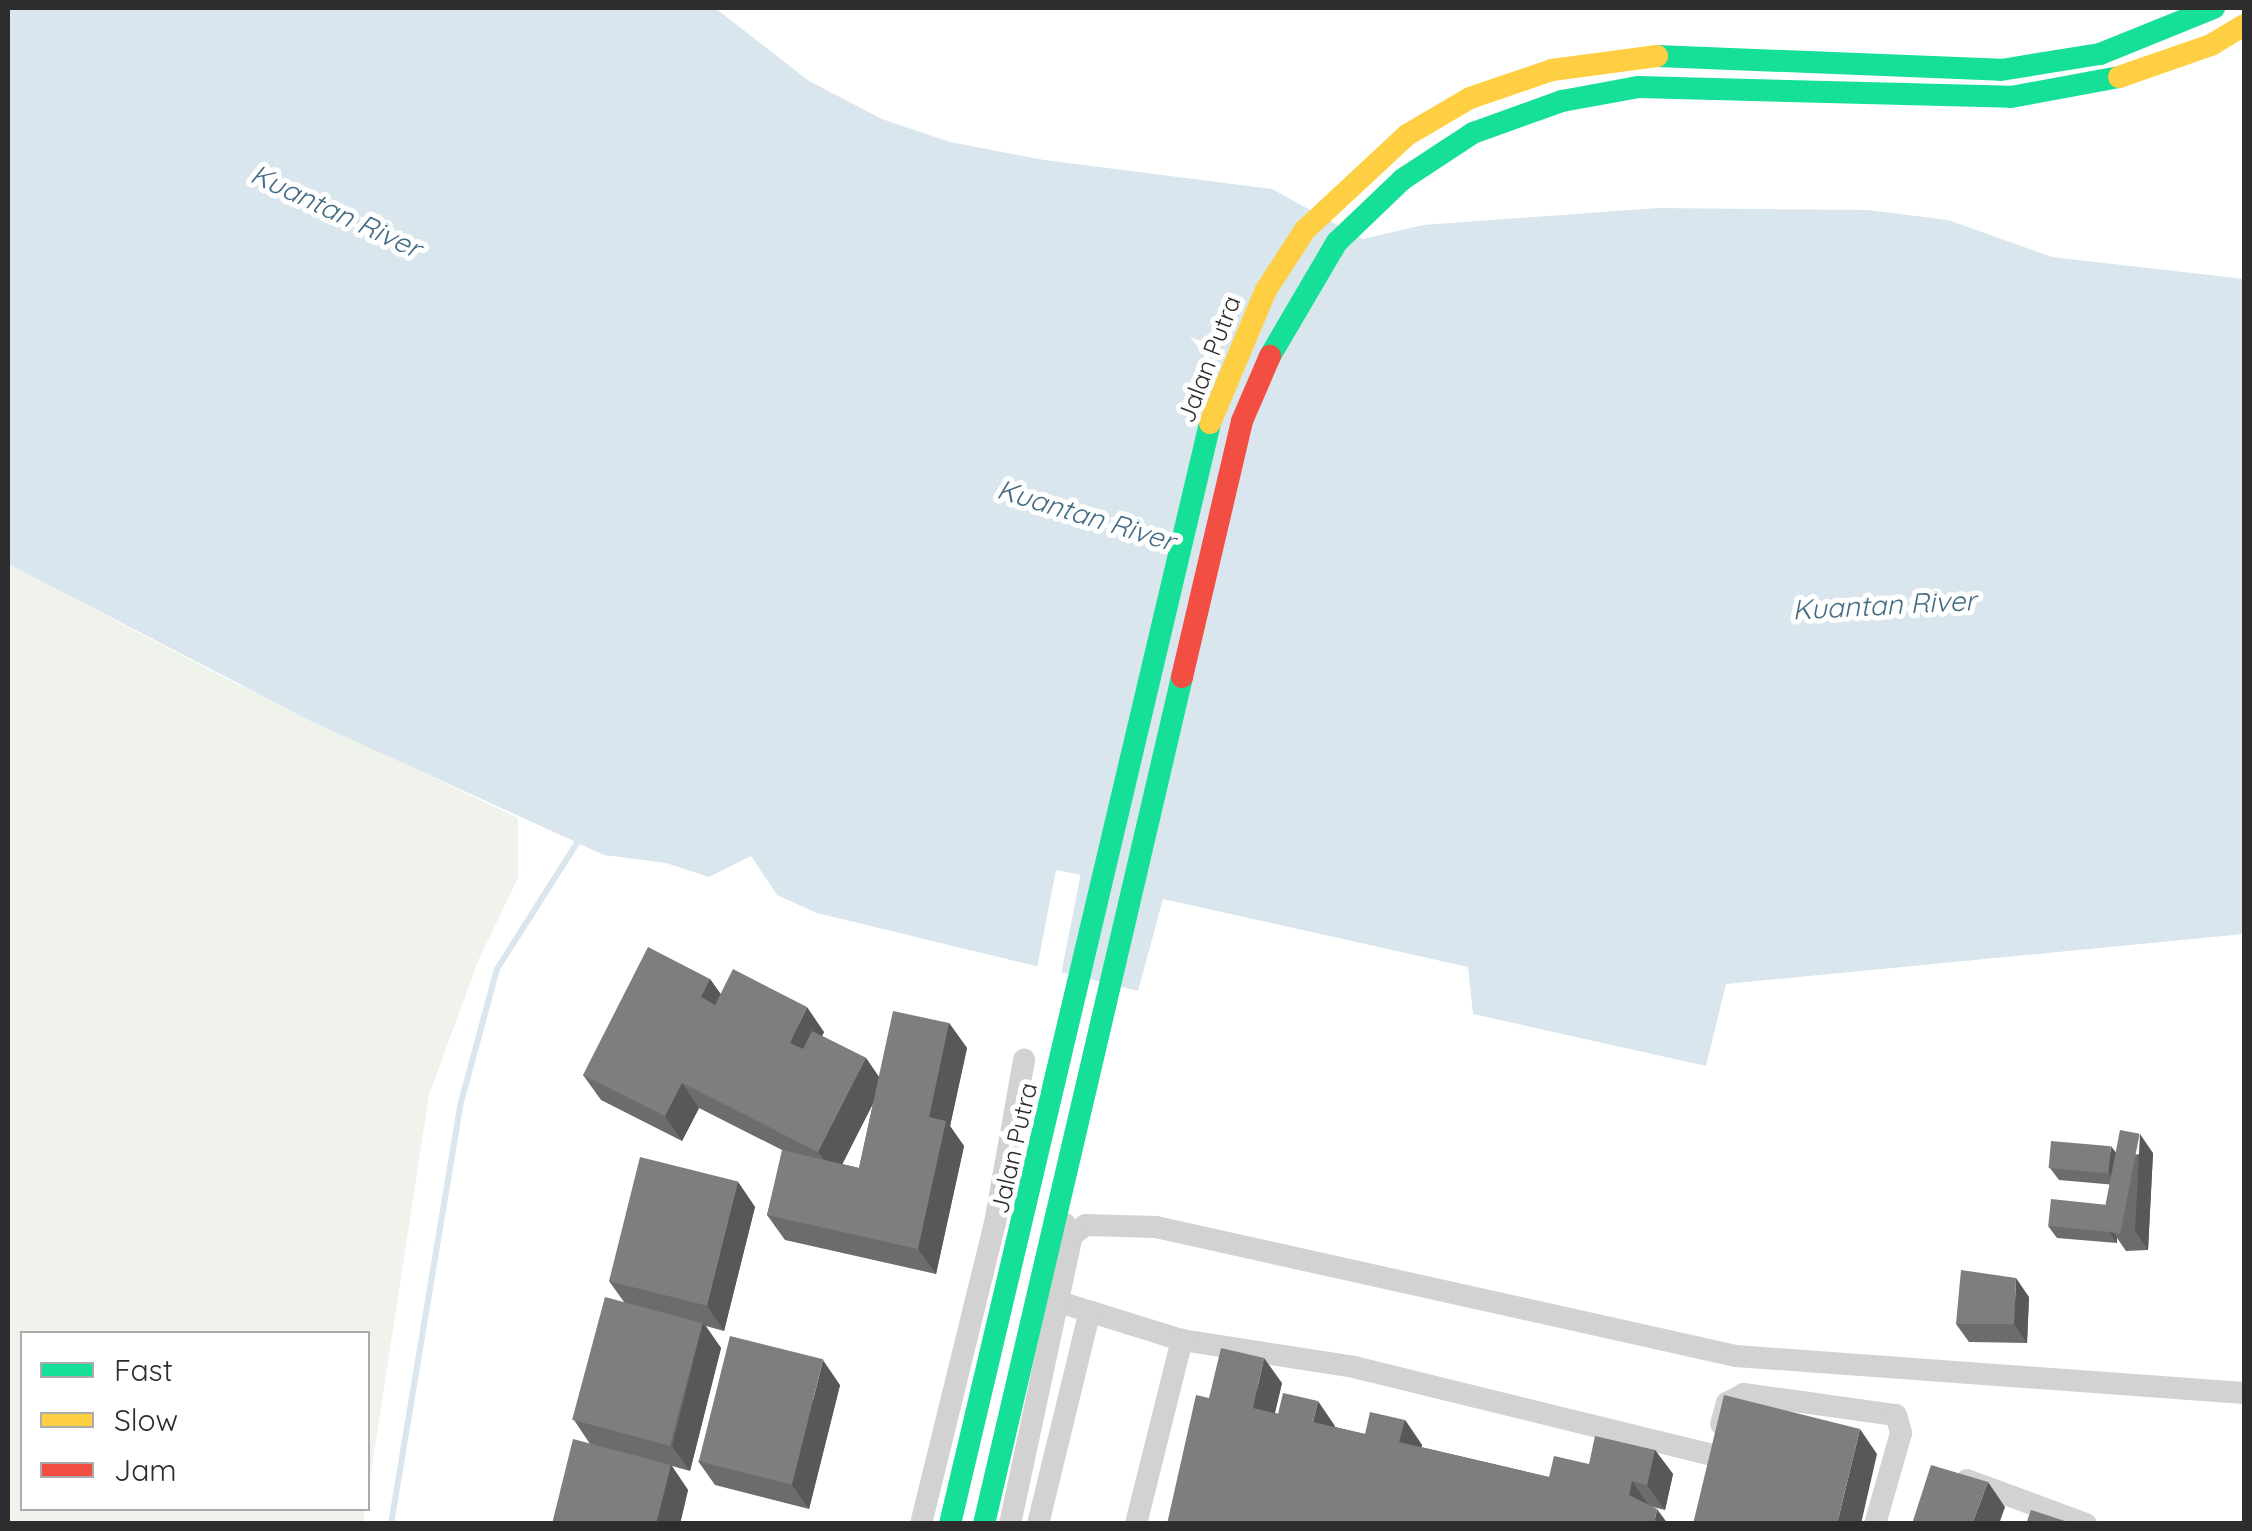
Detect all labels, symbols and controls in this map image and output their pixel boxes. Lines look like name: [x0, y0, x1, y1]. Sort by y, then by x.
water label: Kuantan River: [246, 157, 426, 265]
street label: Jalan Putra: [1171, 291, 1247, 427]
water label: Kuantan River: [993, 472, 1179, 558]
water label: Kuantan River: [1791, 583, 1977, 627]
street label: Jalan Putra: [984, 1080, 1044, 1216]
legend: [20, 1331, 370, 1511]
text: Fast: [114, 1351, 173, 1389]
text: Slow: [114, 1401, 178, 1439]
text: Jam: [114, 1451, 177, 1489]

